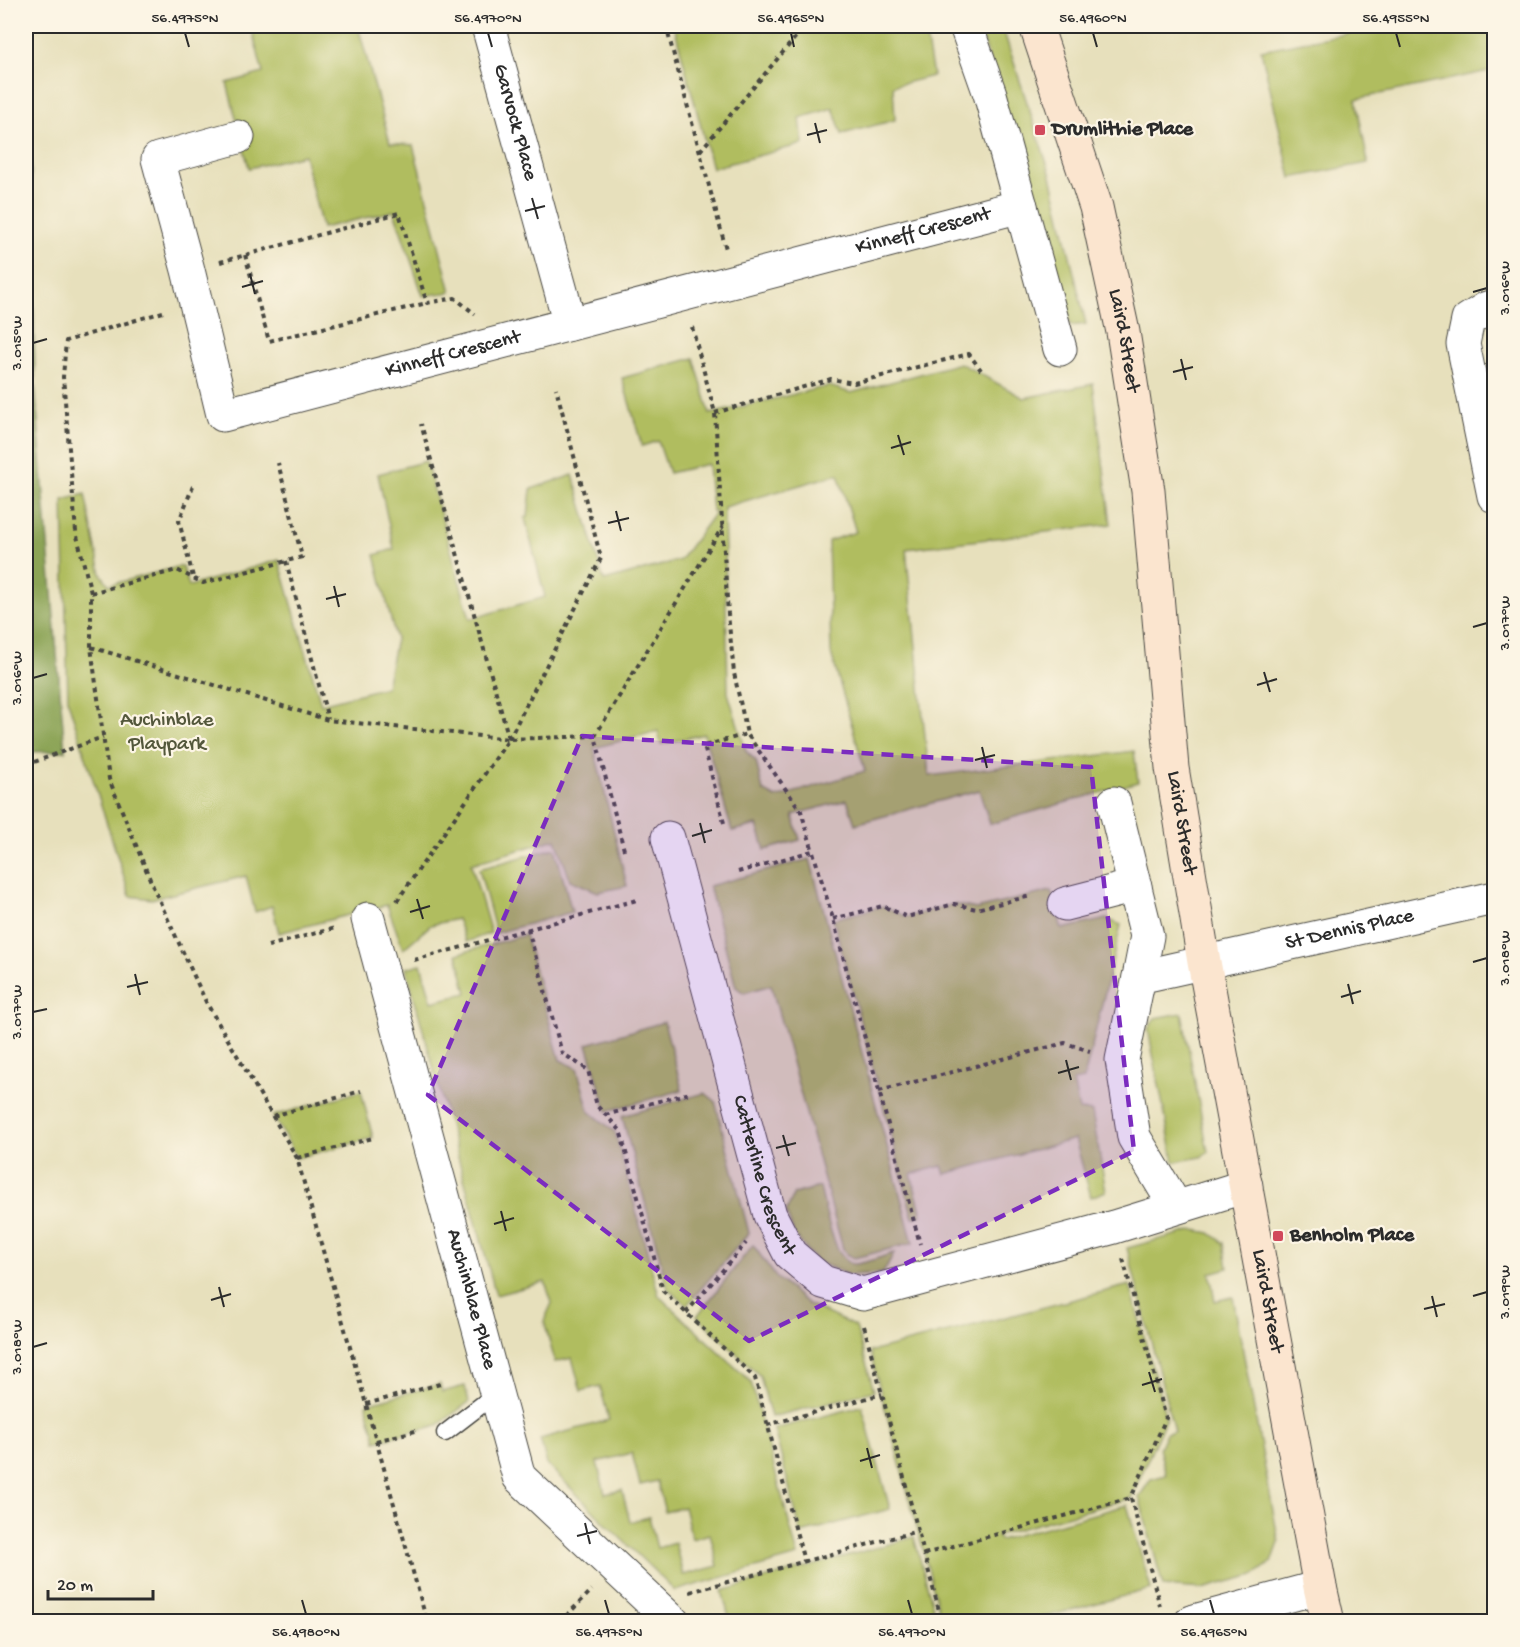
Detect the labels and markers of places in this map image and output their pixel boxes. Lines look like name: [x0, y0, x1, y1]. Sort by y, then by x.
place label: Drumlithie Place: [1050, 118, 1194, 143]
marker: Drumlithie Place: [1033, 123, 1047, 137]
place label: Benholm Place: [1289, 1224, 1415, 1249]
marker: Benholm Place: [1271, 1229, 1285, 1243]

